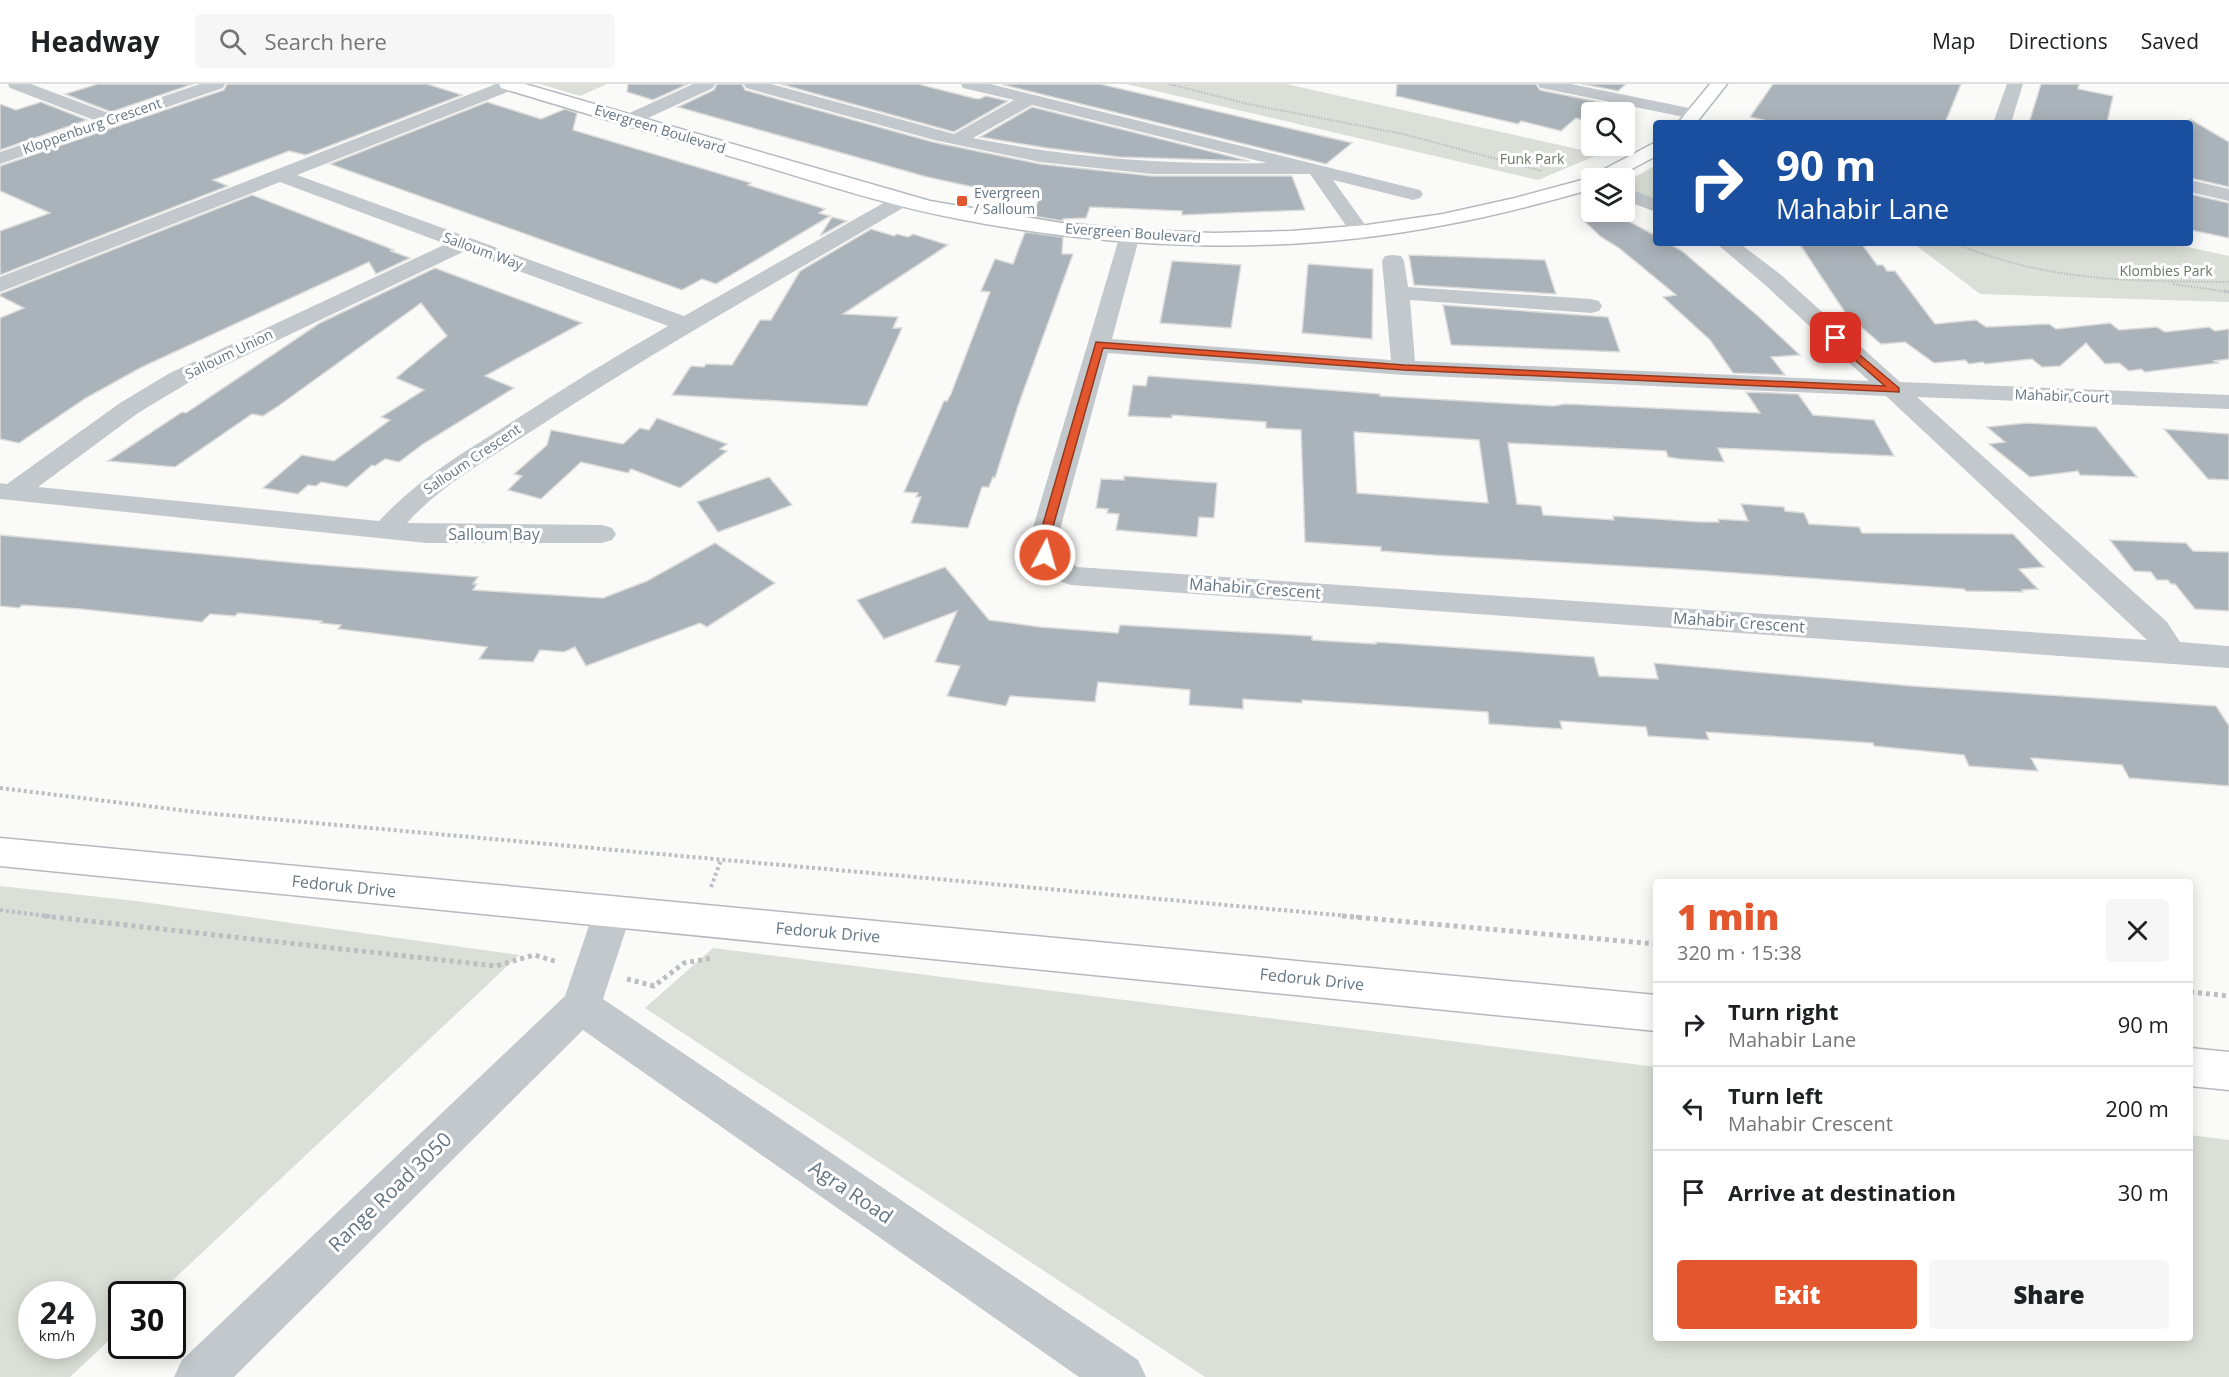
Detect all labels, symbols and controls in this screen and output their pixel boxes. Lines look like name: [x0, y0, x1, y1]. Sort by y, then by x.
search box: [195, 14, 615, 68]
text: Headway: [30, 22, 159, 60]
icon: search: [216, 25, 249, 58]
text: Search here: [264, 26, 387, 56]
text: Map: [1932, 27, 1975, 55]
text: Directions: [2008, 27, 2108, 55]
text: Saved: [2141, 27, 2199, 55]
street label: Kloppenburg Crescent: [20, 93, 164, 158]
street label: Evergreen Boulevard: [592, 100, 728, 158]
map controls: [1581, 102, 1635, 222]
button: search: [1581, 102, 1635, 156]
text: 90 m: [1776, 136, 1876, 193]
icon: right: [1677, 144, 1755, 222]
park label: Funk Park: [1500, 149, 1565, 168]
button: layers: [1581, 168, 1635, 222]
place label: Evergreen / Salloum: [974, 183, 1040, 218]
text: Mahabir Lane: [1776, 190, 1949, 227]
marker: Evergreen / Salloum: [955, 194, 969, 208]
street label: Evergreen Boulevard: [1064, 218, 1202, 247]
street label: Salloum Way: [441, 227, 527, 274]
park label: Klombies Park: [2119, 261, 2213, 280]
pin: [1810, 312, 1861, 363]
icon: arrive: [1819, 321, 1852, 354]
street label: Salloum Union: [182, 324, 276, 383]
street label: Mahabir Court: [2014, 384, 2110, 407]
street label: Salloum Crescent: [419, 419, 524, 498]
street label: Salloum Bay: [448, 523, 541, 545]
position arrow: [1013, 523, 1077, 587]
street label: Mahabir Crescent: [1188, 572, 1322, 604]
street label: Mahabir Crescent: [1672, 606, 1806, 638]
street label: Fedoruk Drive: [291, 870, 397, 902]
text: 1 min: [1677, 892, 1779, 941]
button: close: [2106, 899, 2169, 962]
street label: Fedoruk Drive: [775, 916, 881, 948]
text: 320 m · 15:38: [1677, 939, 1802, 966]
street label: Fedoruk Drive: [1259, 963, 1365, 995]
text: Turn right: [1728, 996, 1839, 1026]
icon: right: [1677, 1008, 1710, 1041]
text: 90 m: [2118, 1009, 2169, 1039]
text: Mahabir Lane: [1728, 1026, 1856, 1053]
text: Turn left: [1728, 1080, 1823, 1110]
icon: left: [1677, 1092, 1710, 1125]
text: 200 m: [2105, 1093, 2169, 1123]
text: Mahabir Crescent: [1728, 1110, 1893, 1137]
street label: Range Road 3050: [322, 1126, 457, 1258]
street label: Agra Road: [804, 1154, 899, 1230]
icon: arrive: [1677, 1176, 1710, 1209]
text: Arrive at destination: [1728, 1177, 1956, 1207]
text: 30 m: [2118, 1177, 2169, 1207]
button: Exit: [1677, 1260, 1917, 1329]
button: Share: [1929, 1260, 2169, 1329]
speed limit sign: 30: [108, 1281, 186, 1359]
text: 24: [40, 1292, 74, 1333]
text: km/h: [39, 1325, 75, 1345]

